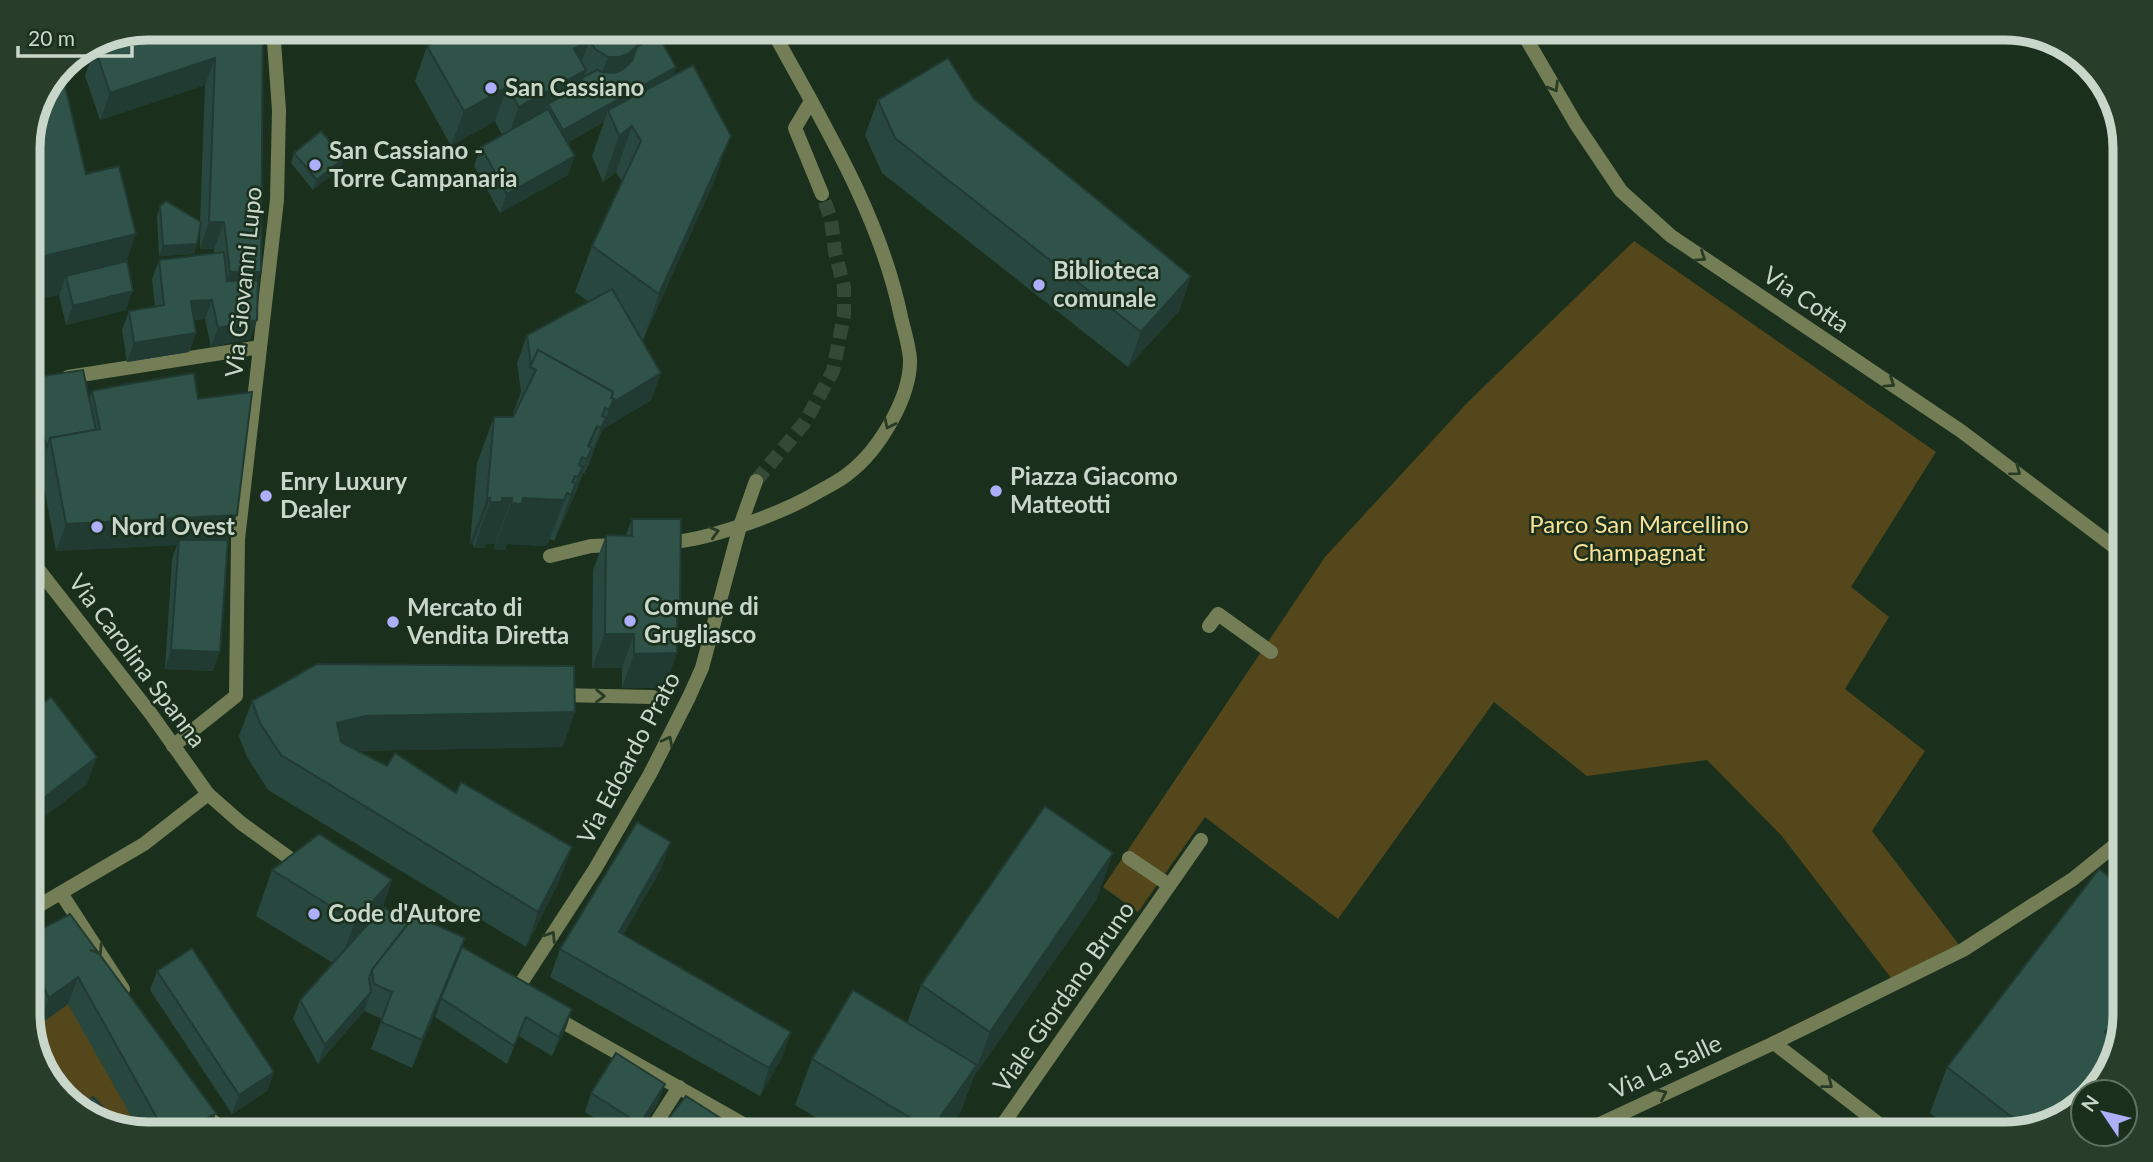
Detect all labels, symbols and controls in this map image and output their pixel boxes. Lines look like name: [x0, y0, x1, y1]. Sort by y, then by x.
scale bar: [18, 14, 131, 58]
text: 20 m: [28, 25, 75, 50]
place label: San Cassiano: [505, 72, 644, 101]
marker: San Cassiano: [483, 80, 499, 96]
one-way arrow: [1545, 80, 1558, 93]
place label: San Cassiano - Torre Campanaria: [329, 135, 517, 192]
marker: San Cassiano - Torre Campanaria: [307, 157, 323, 173]
street label: Via Giovanni Lupo: [218, 185, 267, 379]
one-way arrow: [1693, 248, 1706, 261]
place label: Biblioteca comunale: [1053, 255, 1159, 312]
street label: Via Cotta: [1758, 259, 1855, 338]
marker: Biblioteca comunale: [1031, 277, 1047, 293]
one-way arrow: [1882, 375, 1895, 387]
one-way arrow: [884, 417, 898, 429]
place label: Piazza Giacomo Matteotti: [1010, 461, 1178, 518]
one-way arrow: [2008, 463, 2021, 476]
place label: Enry Luxury Dealer: [280, 466, 407, 523]
marker: Piazza Giacomo Matteotti: [988, 483, 1004, 499]
marker: Enry Luxury Dealer: [258, 488, 274, 504]
park label: Parco San Marcellino Champagnat: [1529, 509, 1749, 566]
place label: Nord Ovest: [111, 511, 235, 540]
marker: Nord Ovest: [89, 519, 105, 535]
one-way arrow: [708, 526, 720, 541]
street label: Via Carolina Spanna: [64, 568, 213, 753]
place label: Comune di Grugliasco: [644, 591, 759, 648]
place label: Mercato di Vendita Diretta: [406, 592, 569, 649]
marker: Comune di Grugliasco: [622, 613, 638, 629]
marker: Mercato di Vendita Diretta: [385, 614, 401, 630]
street label: Via Edoardo Prato: [570, 666, 685, 848]
one-way arrow: [595, 688, 605, 704]
one-way arrow: [659, 736, 673, 748]
street label: Viale Giordano Bruno: [986, 895, 1140, 1097]
place label: Code d'Autore: [328, 898, 481, 927]
marker: Code d'Autore: [306, 906, 322, 922]
one-way arrow: [543, 931, 556, 944]
one-way arrow: [90, 943, 103, 956]
street label: Via La Salle: [1605, 1027, 1726, 1104]
one-way arrow: [1820, 1076, 1832, 1089]
north arrow: [2069, 1078, 2139, 1148]
one-way arrow: [1655, 1088, 1667, 1102]
text: N: [2076, 1090, 2103, 1116]

